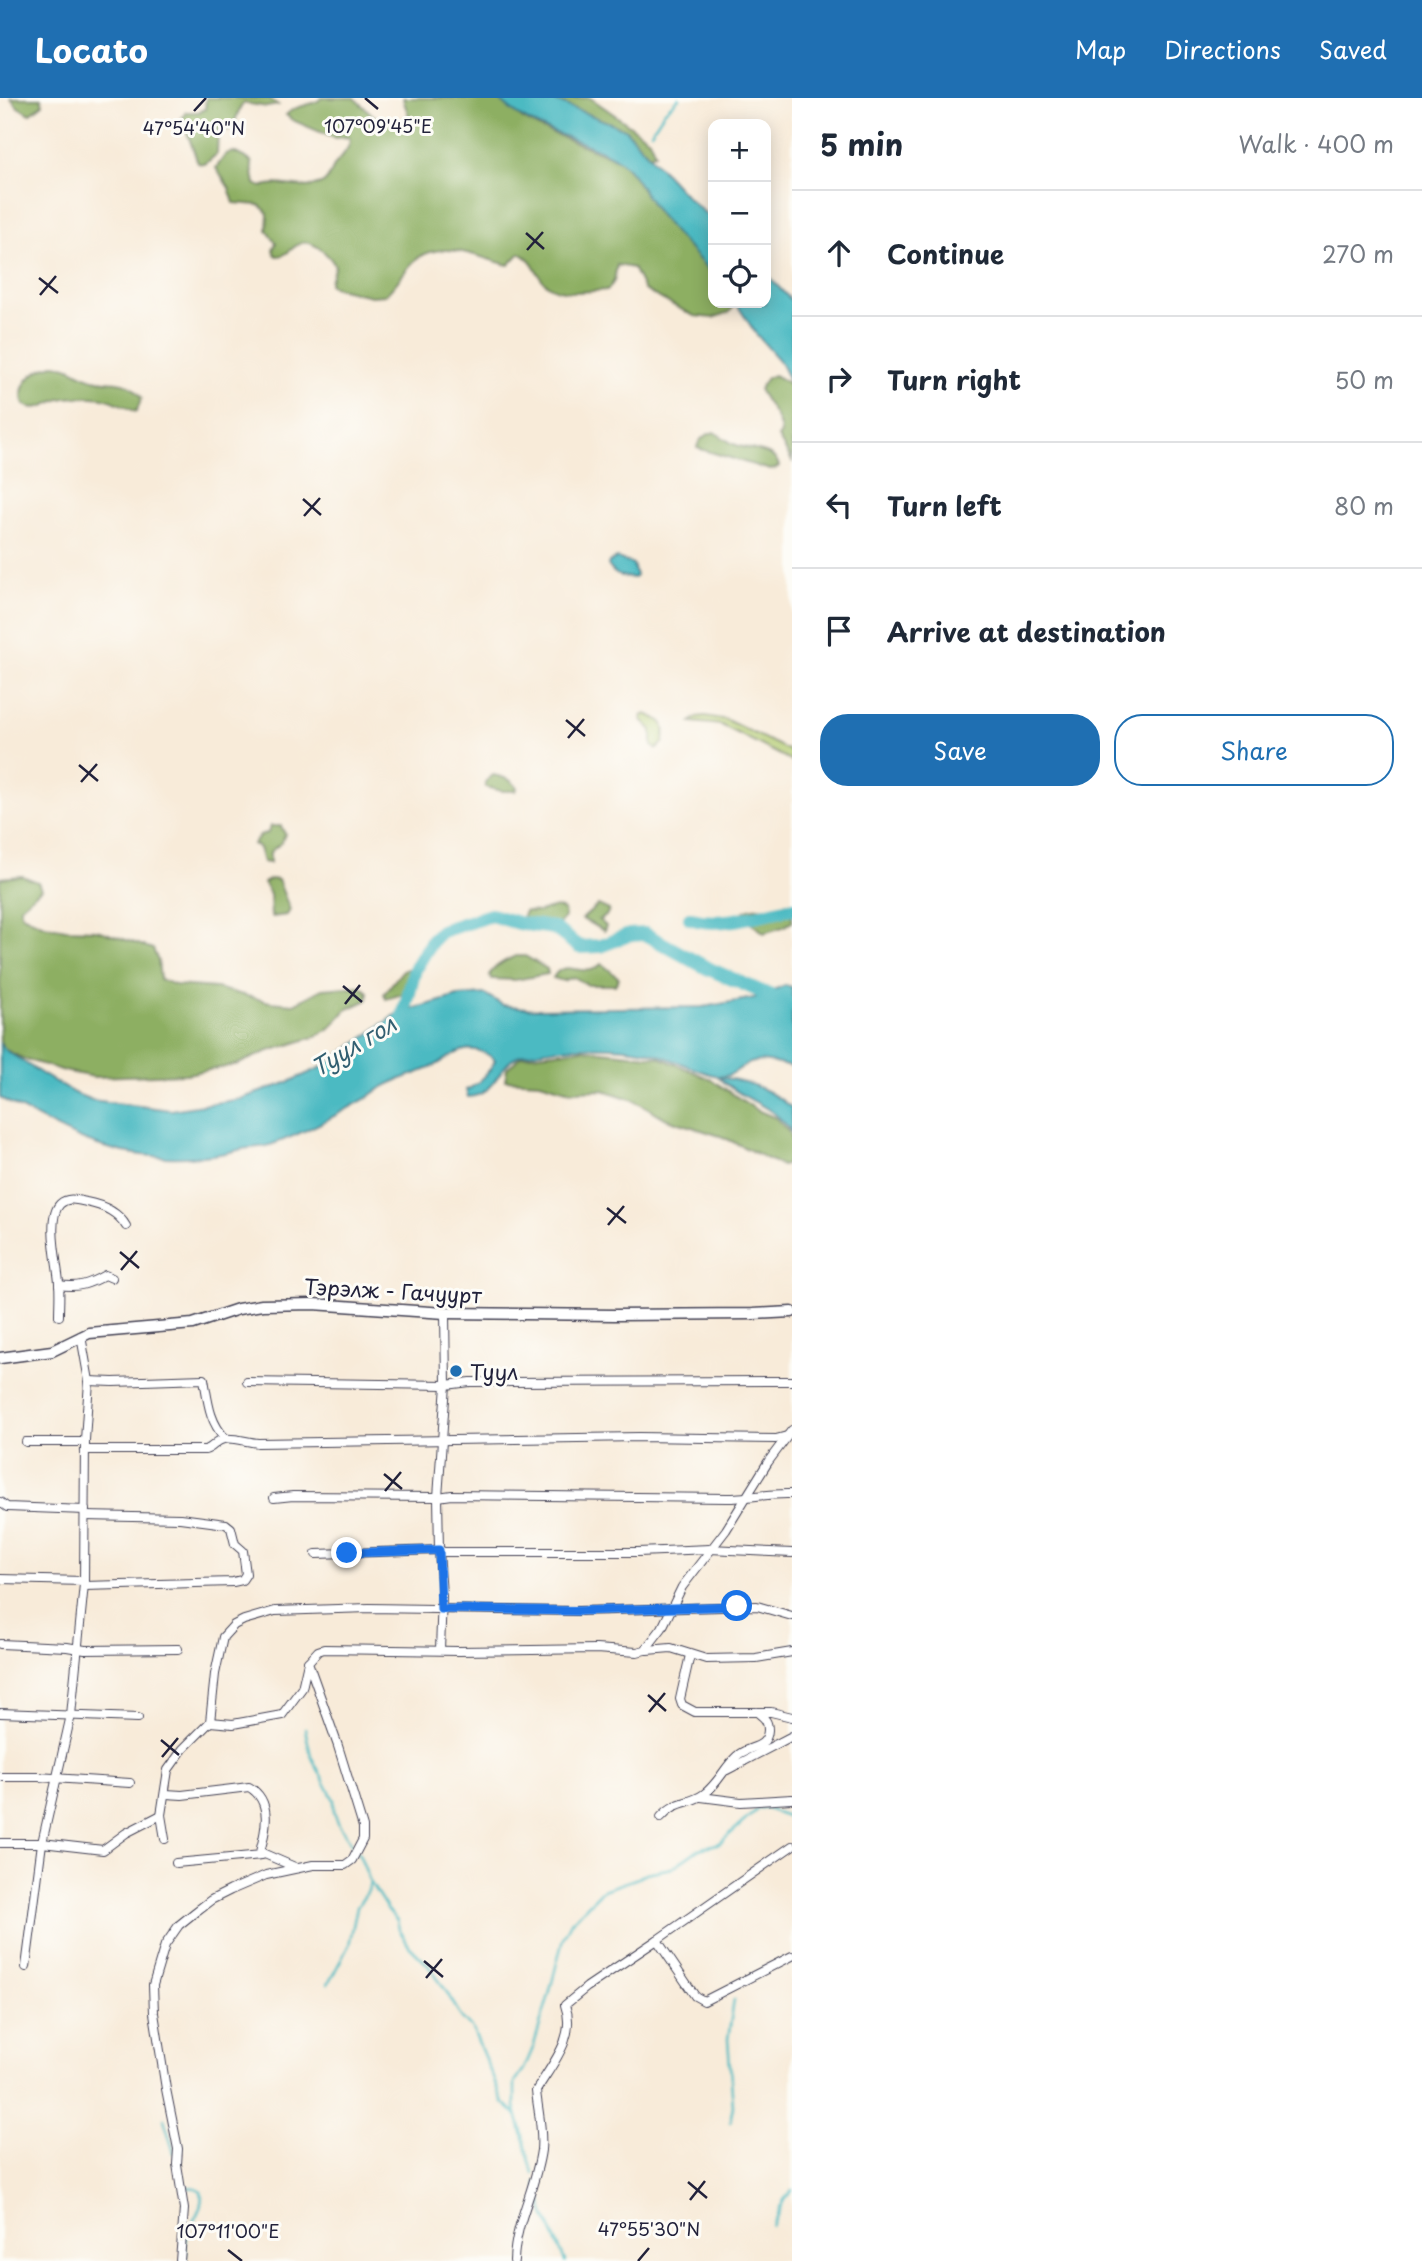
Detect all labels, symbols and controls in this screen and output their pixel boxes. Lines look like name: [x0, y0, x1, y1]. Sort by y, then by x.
text: Locato: [35, 24, 148, 74]
text: Map: [1075, 31, 1126, 67]
text: Directions: [1164, 31, 1281, 67]
text: Saved: [1319, 31, 1387, 67]
text: 107°09'45"E: [324, 112, 432, 139]
text: 47°54'40"N: [143, 114, 245, 141]
map controls: [708, 119, 771, 308]
button: +: [708, 119, 771, 182]
text: 5 min: [820, 121, 903, 166]
text: Walk · 400 m: [1239, 126, 1394, 161]
button: −: [708, 182, 771, 245]
icon: ahead: [820, 234, 858, 272]
text: Continue: [887, 234, 1004, 273]
text: 270 m: [1322, 236, 1394, 271]
button: locate: [708, 245, 771, 308]
icon: right: [820, 360, 858, 398]
text: Turn right: [887, 360, 1021, 399]
text: 50 m: [1334, 362, 1394, 397]
icon: left: [820, 486, 858, 524]
text: Turn left: [887, 486, 1002, 525]
text: 80 m: [1334, 488, 1394, 523]
icon: arrive: [820, 612, 858, 650]
text: Arrive at destination: [887, 612, 1166, 651]
button: Save: [820, 714, 1100, 786]
button: Share: [1114, 714, 1394, 786]
water label: Туул гол: [304, 1006, 402, 1084]
street label: Тэрэлж - Гачуурт: [303, 1269, 483, 1311]
place label: Туул: [470, 1355, 518, 1387]
marker: Туул: [448, 1363, 464, 1379]
route end: [331, 1537, 362, 1568]
route start: [721, 1590, 752, 1621]
text: 47°55'30"N: [598, 2215, 700, 2242]
text: 107°11'00"E: [177, 2217, 279, 2244]

